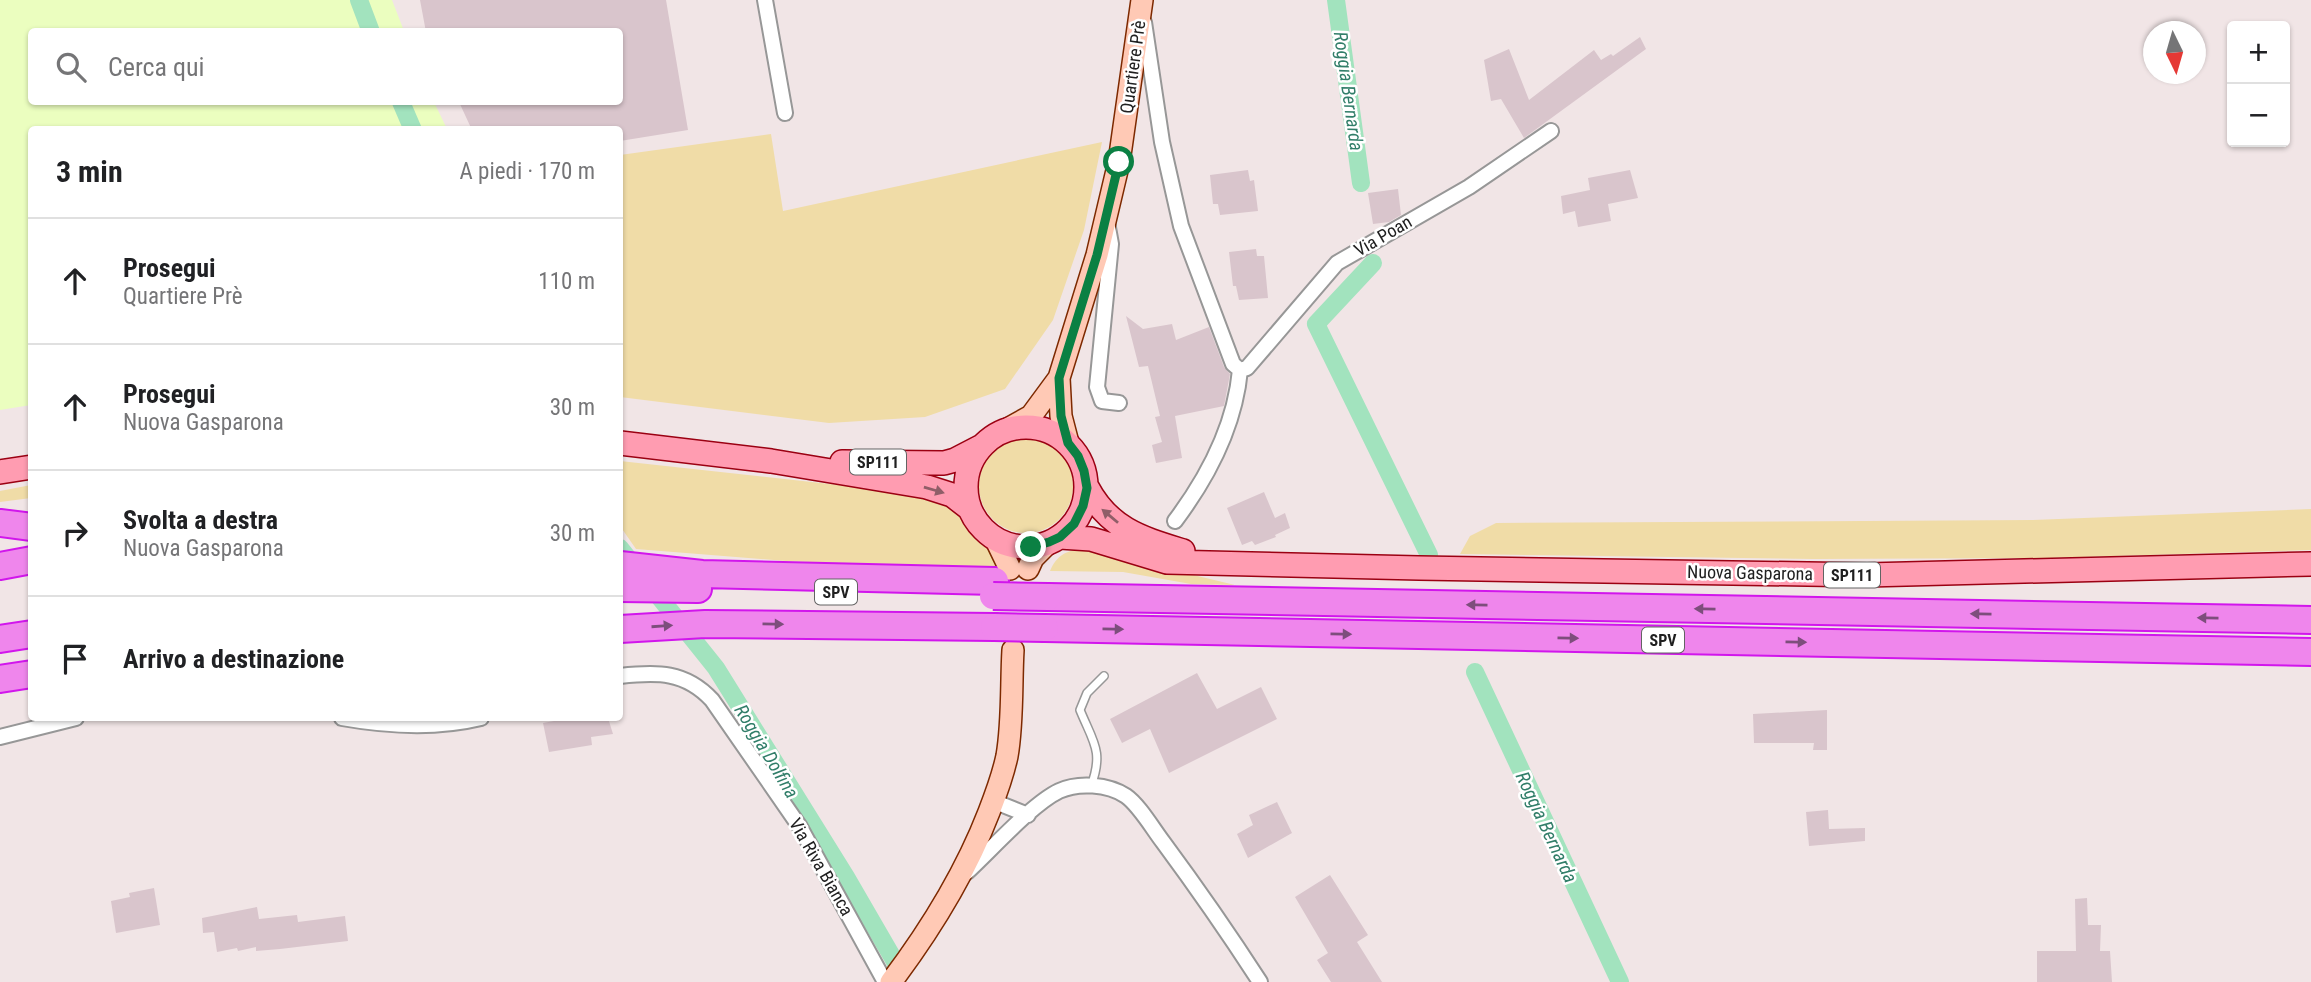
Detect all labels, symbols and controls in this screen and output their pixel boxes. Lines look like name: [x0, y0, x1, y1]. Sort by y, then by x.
street label: Quartiere Prè: [1116, 19, 1149, 115]
north arrow: [2143, 21, 2206, 84]
map controls: [2227, 21, 2290, 147]
button: +: [2227, 21, 2290, 84]
search box: [28, 28, 623, 105]
water label: Roggia Bernarda: [1329, 30, 1368, 152]
icon: search: [52, 48, 90, 86]
text: Cerca qui: [108, 52, 205, 82]
button: −: [2227, 84, 2290, 147]
route start: [1103, 146, 1134, 177]
text: 3 min: [56, 154, 123, 189]
text: A piedi · 170 m: [460, 158, 595, 185]
street label: Via Poan: [1350, 211, 1415, 260]
text: Prosegui: [123, 253, 216, 283]
icon: ahead: [56, 262, 94, 300]
text: 110 m: [538, 268, 595, 295]
text: Quartiere Prè: [123, 283, 243, 310]
text: Prosegui: [123, 379, 216, 409]
icon: ahead: [56, 388, 94, 426]
text: 30 m: [550, 394, 595, 421]
text: Nuova Gasparona: [123, 409, 284, 436]
road number: SP111: [850, 449, 906, 475]
one-way arrow: [924, 486, 945, 496]
text: Svolta a destra: [123, 505, 278, 535]
one-way arrow: [1101, 509, 1118, 524]
icon: right: [56, 514, 94, 552]
text: 30 m: [550, 520, 595, 547]
route end: [1015, 531, 1046, 562]
text: Nuova Gasparona: [123, 535, 284, 562]
street label: Nuova Gasparona: [1687, 561, 1813, 584]
road number: SP111: [1824, 562, 1880, 588]
road number: SPV: [815, 580, 857, 604]
one-way arrow: [1466, 599, 1488, 611]
one-way arrow: [1693, 603, 1715, 615]
one-way arrow: [1970, 608, 1992, 619]
one-way arrow: [2197, 612, 2219, 623]
one-way arrow: [762, 619, 784, 630]
one-way arrow: [651, 621, 673, 632]
one-way arrow: [1103, 624, 1125, 635]
one-way arrow: [1330, 628, 1352, 639]
road number: SPV: [1642, 628, 1684, 652]
one-way arrow: [1557, 632, 1579, 644]
one-way arrow: [1785, 636, 1807, 648]
icon: arrive: [56, 640, 94, 678]
text: Arrivo a destinazione: [123, 644, 344, 674]
water label: Roggia Dolfina: [730, 700, 804, 802]
water label: Roggia Bernarda: [1511, 768, 1582, 886]
street label: Via Riva Bianca: [785, 814, 858, 919]

